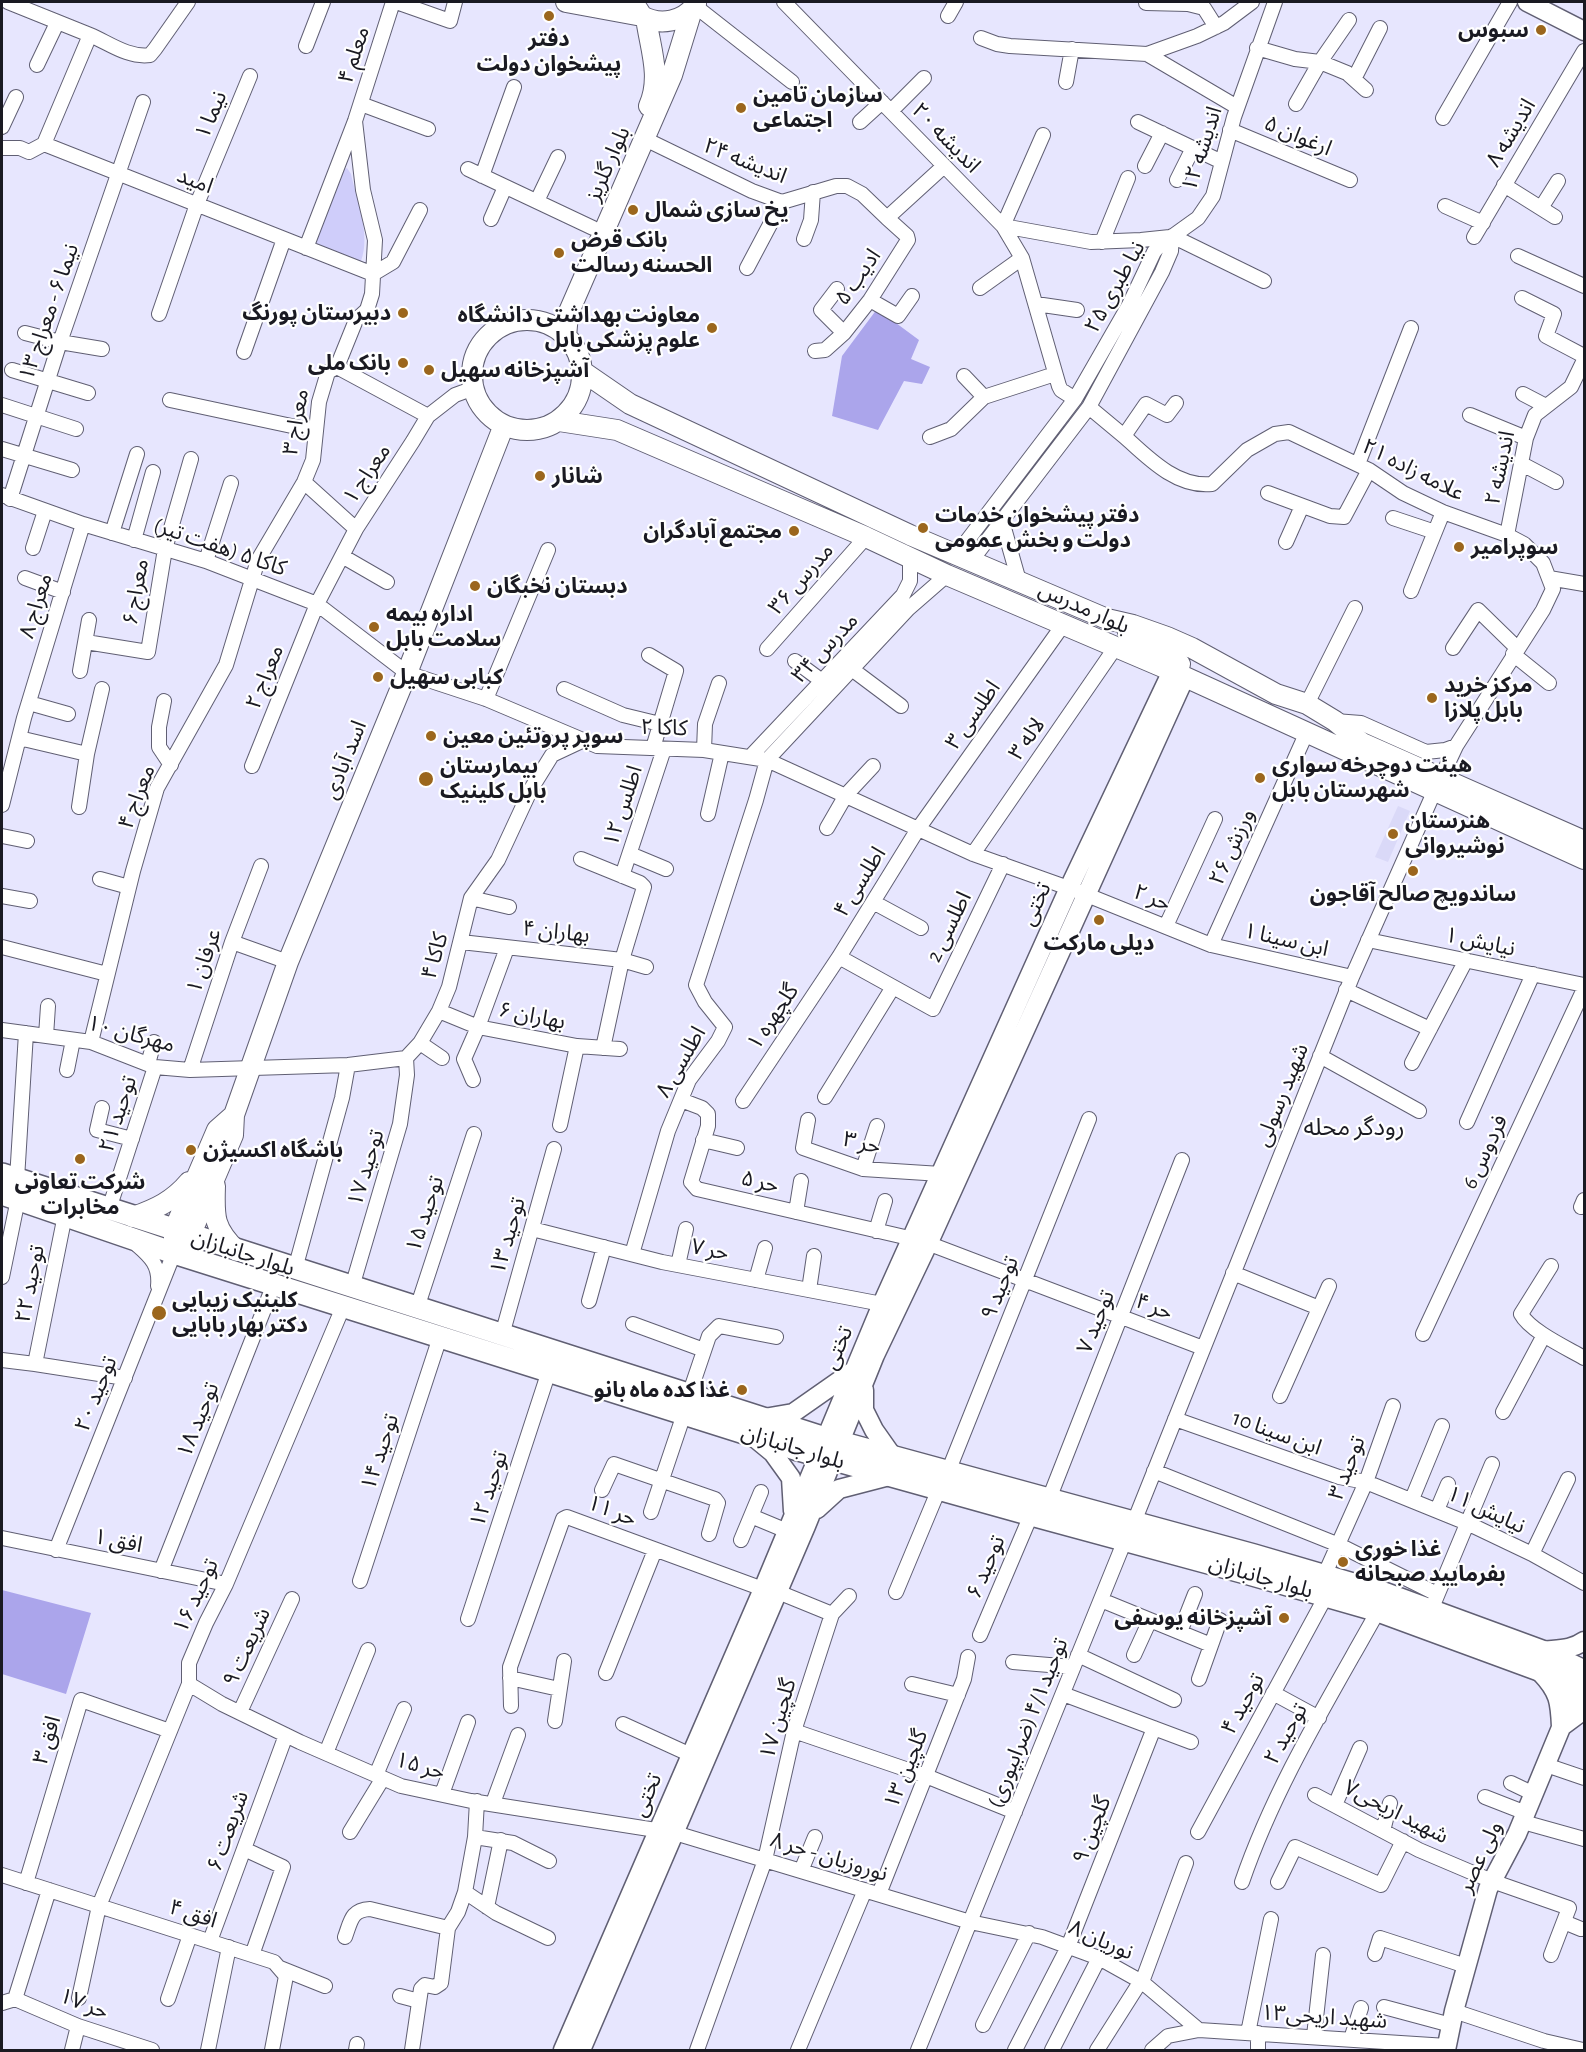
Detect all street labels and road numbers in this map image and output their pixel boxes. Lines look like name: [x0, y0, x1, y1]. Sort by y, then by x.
street label: معلم ۴: [332, 23, 376, 87]
street label: نیما ۱: [189, 87, 233, 143]
street label: اندیشه ۸: [1480, 94, 1542, 172]
street label: اندیشه ۲۰: [906, 97, 986, 179]
street label: اندیشه ۱۲: [1176, 103, 1228, 195]
street label: ارغوان ۵: [1260, 110, 1336, 162]
street label: بلوار گلریز: [580, 123, 636, 205]
street label: اندیشه ۲۴: [699, 132, 791, 190]
street label: امید: [173, 162, 217, 200]
street label: نیا طبری ۲۵: [1079, 237, 1151, 337]
street label: نیما ۶ - معراج ۱۳: [13, 240, 85, 384]
street label: ادیب ۵: [829, 244, 887, 310]
street label: معراج ۳: [277, 387, 315, 457]
street label: اندیشه ۲: [1479, 429, 1521, 507]
street label: علامه زاده ۲۱: [1358, 433, 1468, 507]
street label: معراج ۱: [337, 439, 397, 509]
street label: کاکا ۵ (هفت تیر): [150, 512, 290, 582]
street label: مدرس ۳۶: [763, 538, 839, 620]
street label: معراج ۶: [117, 557, 155, 627]
street label: معراج ۸: [14, 570, 58, 642]
street label: بلوار مدرس: [1034, 576, 1134, 640]
street label: مدرس ۳۴: [786, 608, 864, 688]
street label: معراج ۲: [240, 641, 290, 713]
street label: اطلسی ۳: [940, 676, 1006, 754]
street label: لاله ۳: [1003, 713, 1051, 765]
street label: کاکا ۲: [640, 714, 688, 742]
street label: اسد آبادی: [317, 717, 373, 803]
street label: معراج ۴: [113, 761, 161, 833]
street label: اطلس ۱۲: [598, 762, 648, 850]
street label: ورزش ۲۶: [1204, 805, 1260, 889]
street label: اطلسی ۴: [828, 842, 892, 922]
street label: تختی: [1015, 878, 1057, 930]
street label: حر ۲: [1129, 879, 1175, 917]
street label: اطلسی 2: [921, 887, 977, 967]
street label: بهاران ۴: [521, 915, 591, 949]
street label: ابن سینا ۱: [1241, 917, 1331, 963]
street label: نیایش ۱: [1442, 922, 1518, 962]
street label: عرفان ۱: [181, 925, 227, 997]
street label: کاکا ۴: [416, 930, 454, 982]
street label: گلچهره ۱: [741, 979, 805, 1055]
street label: بهاران ۶: [496, 997, 568, 1035]
street label: مهرگان ۱۰: [84, 1010, 178, 1058]
street label: اطلسی ۸: [650, 1022, 712, 1102]
street label: شهید رسولی: [1249, 1040, 1315, 1150]
street label: توحید ۲۱: [93, 1073, 143, 1155]
street label: فردوس 6: [1456, 1111, 1514, 1193]
street label: حر ۳: [841, 1126, 883, 1160]
street label: توحید ۱۷: [342, 1127, 390, 1209]
street label: حر ۵: [739, 1165, 781, 1199]
street label: توحید ۱۵: [400, 1173, 450, 1255]
street label: توحید ۱۳: [484, 1195, 532, 1277]
street label: بلوار جانبازان: [188, 1224, 298, 1282]
street label: حر ۷: [689, 1233, 731, 1267]
street label: توحید ۲۲: [10, 1243, 50, 1325]
street label: توحید ۹: [975, 1252, 1025, 1324]
street label: توحید ۷: [1071, 1286, 1121, 1358]
street label: حر ۴: [1132, 1288, 1176, 1326]
street label: تختی: [817, 1322, 859, 1374]
street label: توحید ۲۰: [69, 1353, 123, 1435]
street label: توحید ۱۸: [171, 1379, 225, 1461]
street label: ابن سینا 10: [1229, 1405, 1325, 1461]
street label: توحید ۱۴: [355, 1411, 405, 1493]
street label: بلوار جانبازان: [738, 1419, 848, 1475]
street label: توحید ۳: [1323, 1432, 1371, 1504]
street label: توحید ۱۲: [464, 1448, 514, 1530]
street label: نیایش ۱۱: [1442, 1480, 1530, 1540]
street label: حر ۱۱: [584, 1490, 640, 1532]
street label: افق ۱: [91, 1523, 145, 1559]
street label: توحید ۶: [961, 1531, 1011, 1603]
street label: بلوار جانبازان: [1206, 1550, 1316, 1604]
street label: توحید ۱۶: [167, 1555, 225, 1637]
street label: شریعت ۹: [217, 1604, 277, 1690]
street label: توحید۴/۱ (ضرابپوری): [982, 1634, 1074, 1812]
street label: توحید ۴: [1215, 1669, 1271, 1739]
street label: گلچین ۱۷: [754, 1676, 802, 1762]
street label: توحید ۲: [1258, 1699, 1314, 1769]
street label: افق ۳: [27, 1713, 67, 1767]
street label: گلچین ۱۳: [878, 1726, 934, 1812]
street label: حر ۱۵: [392, 1746, 448, 1786]
street label: تختی: [626, 1769, 668, 1821]
street label: شهید اریحی۷: [1339, 1774, 1453, 1850]
street label: شریعت ۶: [201, 1787, 255, 1875]
street label: گلچین ۹: [1067, 1793, 1117, 1867]
street label: ولی عصر: [1452, 1817, 1508, 1897]
street label: نوروزیان - حر ۸: [767, 1827, 891, 1887]
street label: افق ۴: [166, 1894, 220, 1934]
street label: نوریان ۸: [1065, 1914, 1137, 1966]
street label: حر ۱۷: [56, 1983, 112, 2025]
street label: شهید اریحی۱۳: [1260, 1999, 1388, 2035]

